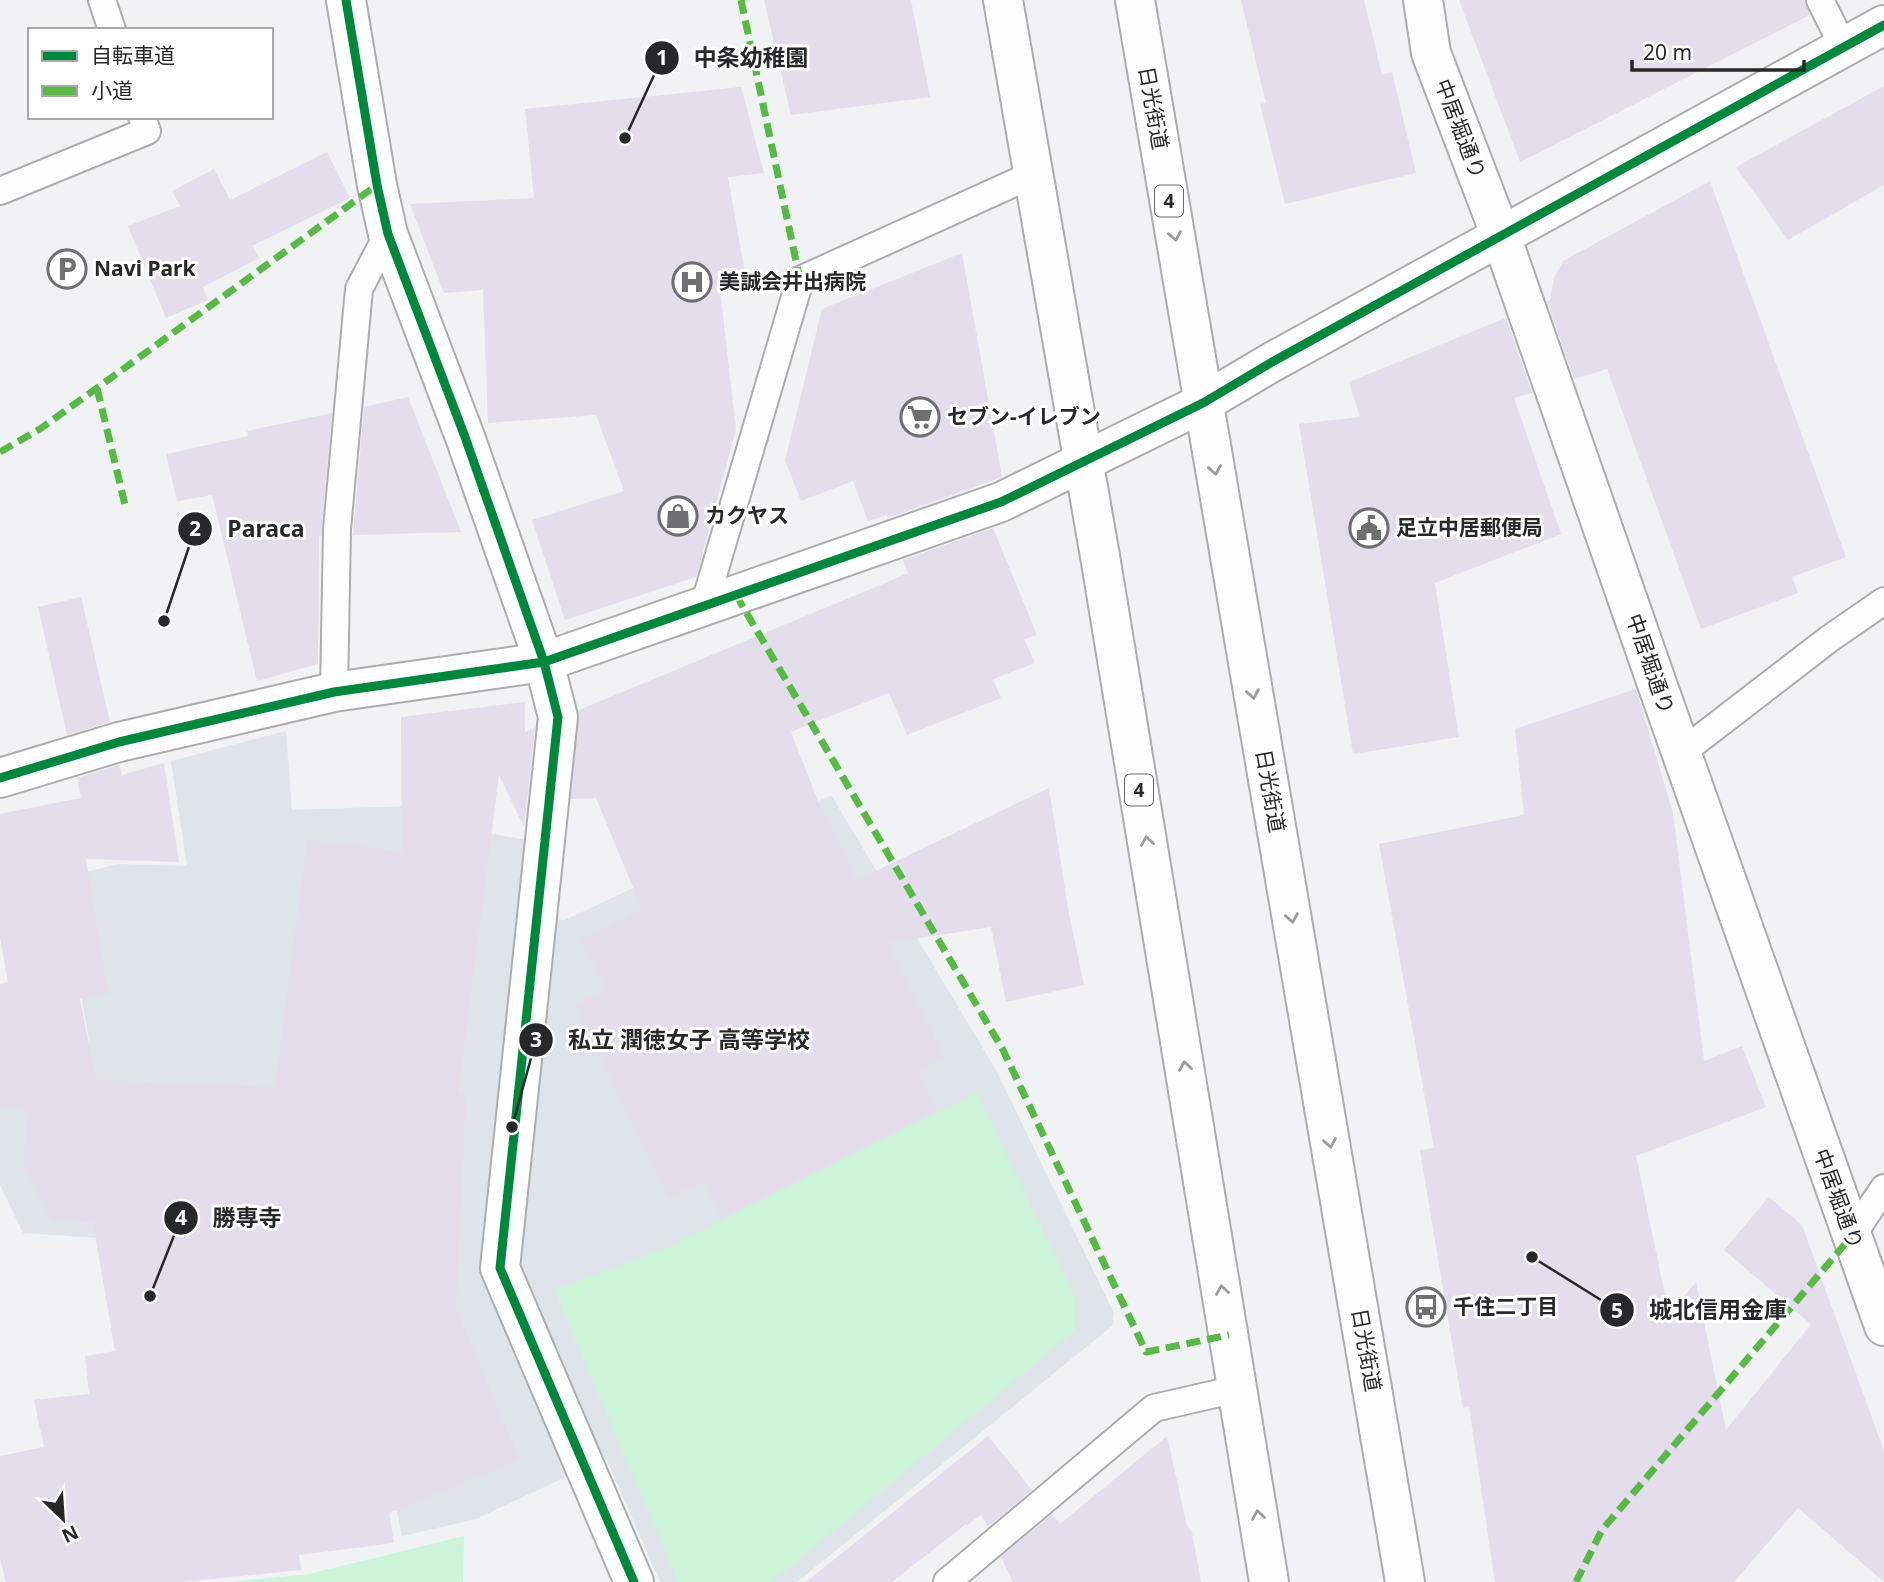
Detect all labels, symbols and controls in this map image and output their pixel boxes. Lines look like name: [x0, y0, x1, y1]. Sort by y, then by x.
legend: [28, 28, 273, 119]
scale bar: [1632, 28, 1804, 72]
callout: 中条幼稚園: [645, 36, 823, 80]
text: 20 m: [1643, 38, 1692, 66]
text: 自転車道: [91, 41, 175, 69]
text: 中条幼稚園: [694, 41, 809, 73]
text: 1: [656, 43, 668, 71]
street label: 日光街道: [1133, 64, 1175, 152]
street label: 中居堀通り: [1429, 75, 1493, 183]
text: 小道: [91, 76, 133, 104]
road number: 4: [1155, 186, 1183, 216]
one-way arrow: [1167, 230, 1182, 242]
parking icon: Navi Park: [46, 248, 88, 290]
place label: Navi Park: [94, 254, 196, 282]
hospital icon: 美誠会井出病院: [671, 261, 713, 303]
place label: 美誠会井出病院: [719, 267, 866, 295]
supermarket icon: セブン-イレブン: [899, 396, 941, 438]
place label: セブン-イレブン: [947, 402, 1101, 430]
one-way arrow: [1207, 464, 1222, 476]
shop icon: カクヤス: [657, 495, 699, 537]
place label: カクヤス: [705, 501, 789, 529]
callout: Paraca: [178, 507, 318, 551]
public building icon: 足立中居郵便局: [1348, 507, 1390, 549]
text: Paraca: [227, 512, 305, 544]
place label: 足立中居郵便局: [1396, 513, 1543, 541]
text: 2: [189, 514, 201, 542]
street label: 中居堀通り: [1621, 609, 1681, 718]
one-way arrow: [1245, 688, 1260, 700]
street label: 日光街道: [1250, 747, 1292, 835]
road number: 4: [1125, 775, 1153, 806]
one-way arrow: [1140, 835, 1155, 847]
one-way arrow: [1284, 913, 1299, 924]
callout: 私立 潤徳女子 高等学校: [519, 1018, 824, 1062]
text: 私立 潤徳女子 高等学校: [568, 1023, 810, 1055]
text: 3: [530, 1025, 542, 1053]
one-way arrow: [1178, 1060, 1193, 1072]
one-way arrow: [1322, 1137, 1337, 1149]
street label: 中居堀通り: [1808, 1145, 1870, 1253]
callout: 勝専寺: [163, 1196, 295, 1240]
text: 勝専寺: [213, 1201, 282, 1233]
text: 4: [175, 1203, 187, 1231]
one-way arrow: [1215, 1284, 1230, 1296]
bus stop icon: 千住二丁目: [1405, 1286, 1447, 1328]
callout: 城北信用金庫: [1600, 1288, 1801, 1332]
place label: 千住二丁目: [1453, 1292, 1558, 1320]
text: 城北信用金庫: [1649, 1293, 1787, 1325]
text: 5: [1611, 1296, 1623, 1324]
street label: 日光街道: [1346, 1306, 1388, 1394]
north arrow: [28, 1484, 98, 1554]
one-way arrow: [1251, 1509, 1266, 1521]
text: N: [58, 1519, 83, 1549]

